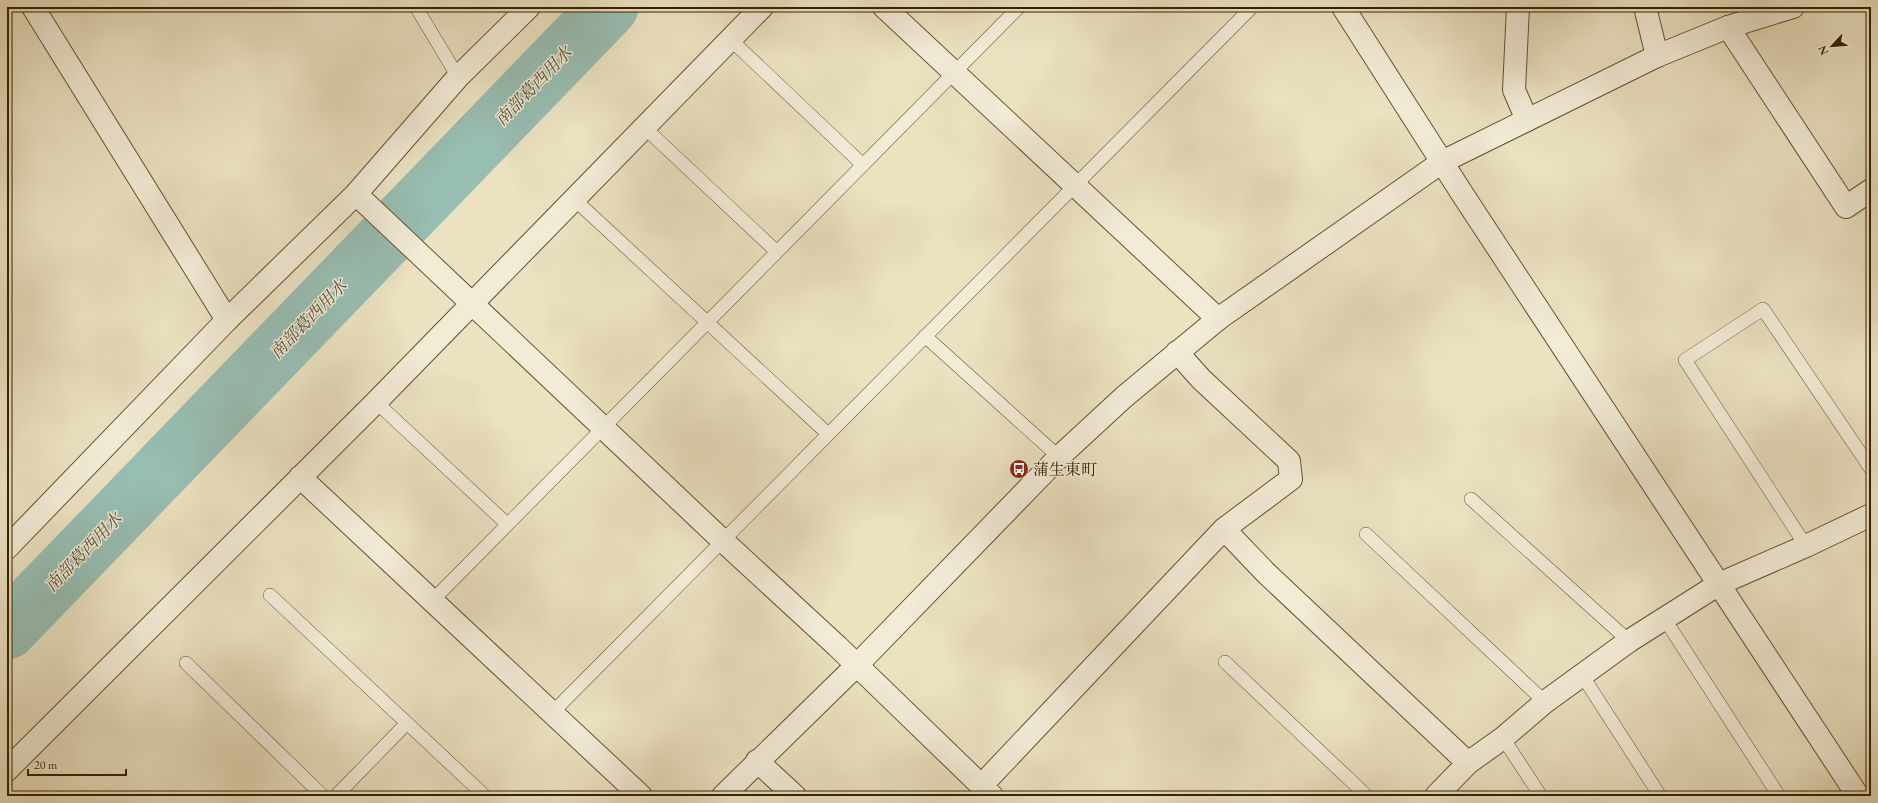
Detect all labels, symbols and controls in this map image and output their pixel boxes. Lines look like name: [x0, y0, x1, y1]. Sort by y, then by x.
north arrow: [1812, 26, 1852, 66]
water label: 南部葛西用水: [490, 40, 578, 130]
text: N: [1815, 43, 1831, 57]
water label: 南部葛西用水: [265, 273, 353, 363]
bus stop icon: 蒲生東町: [1008, 458, 1030, 480]
place label: 蒲生東町: [1033, 459, 1097, 480]
water label: 南部葛西用水: [40, 506, 128, 596]
scale bar: [28, 751, 126, 777]
text: 20 m: [34, 757, 58, 773]

